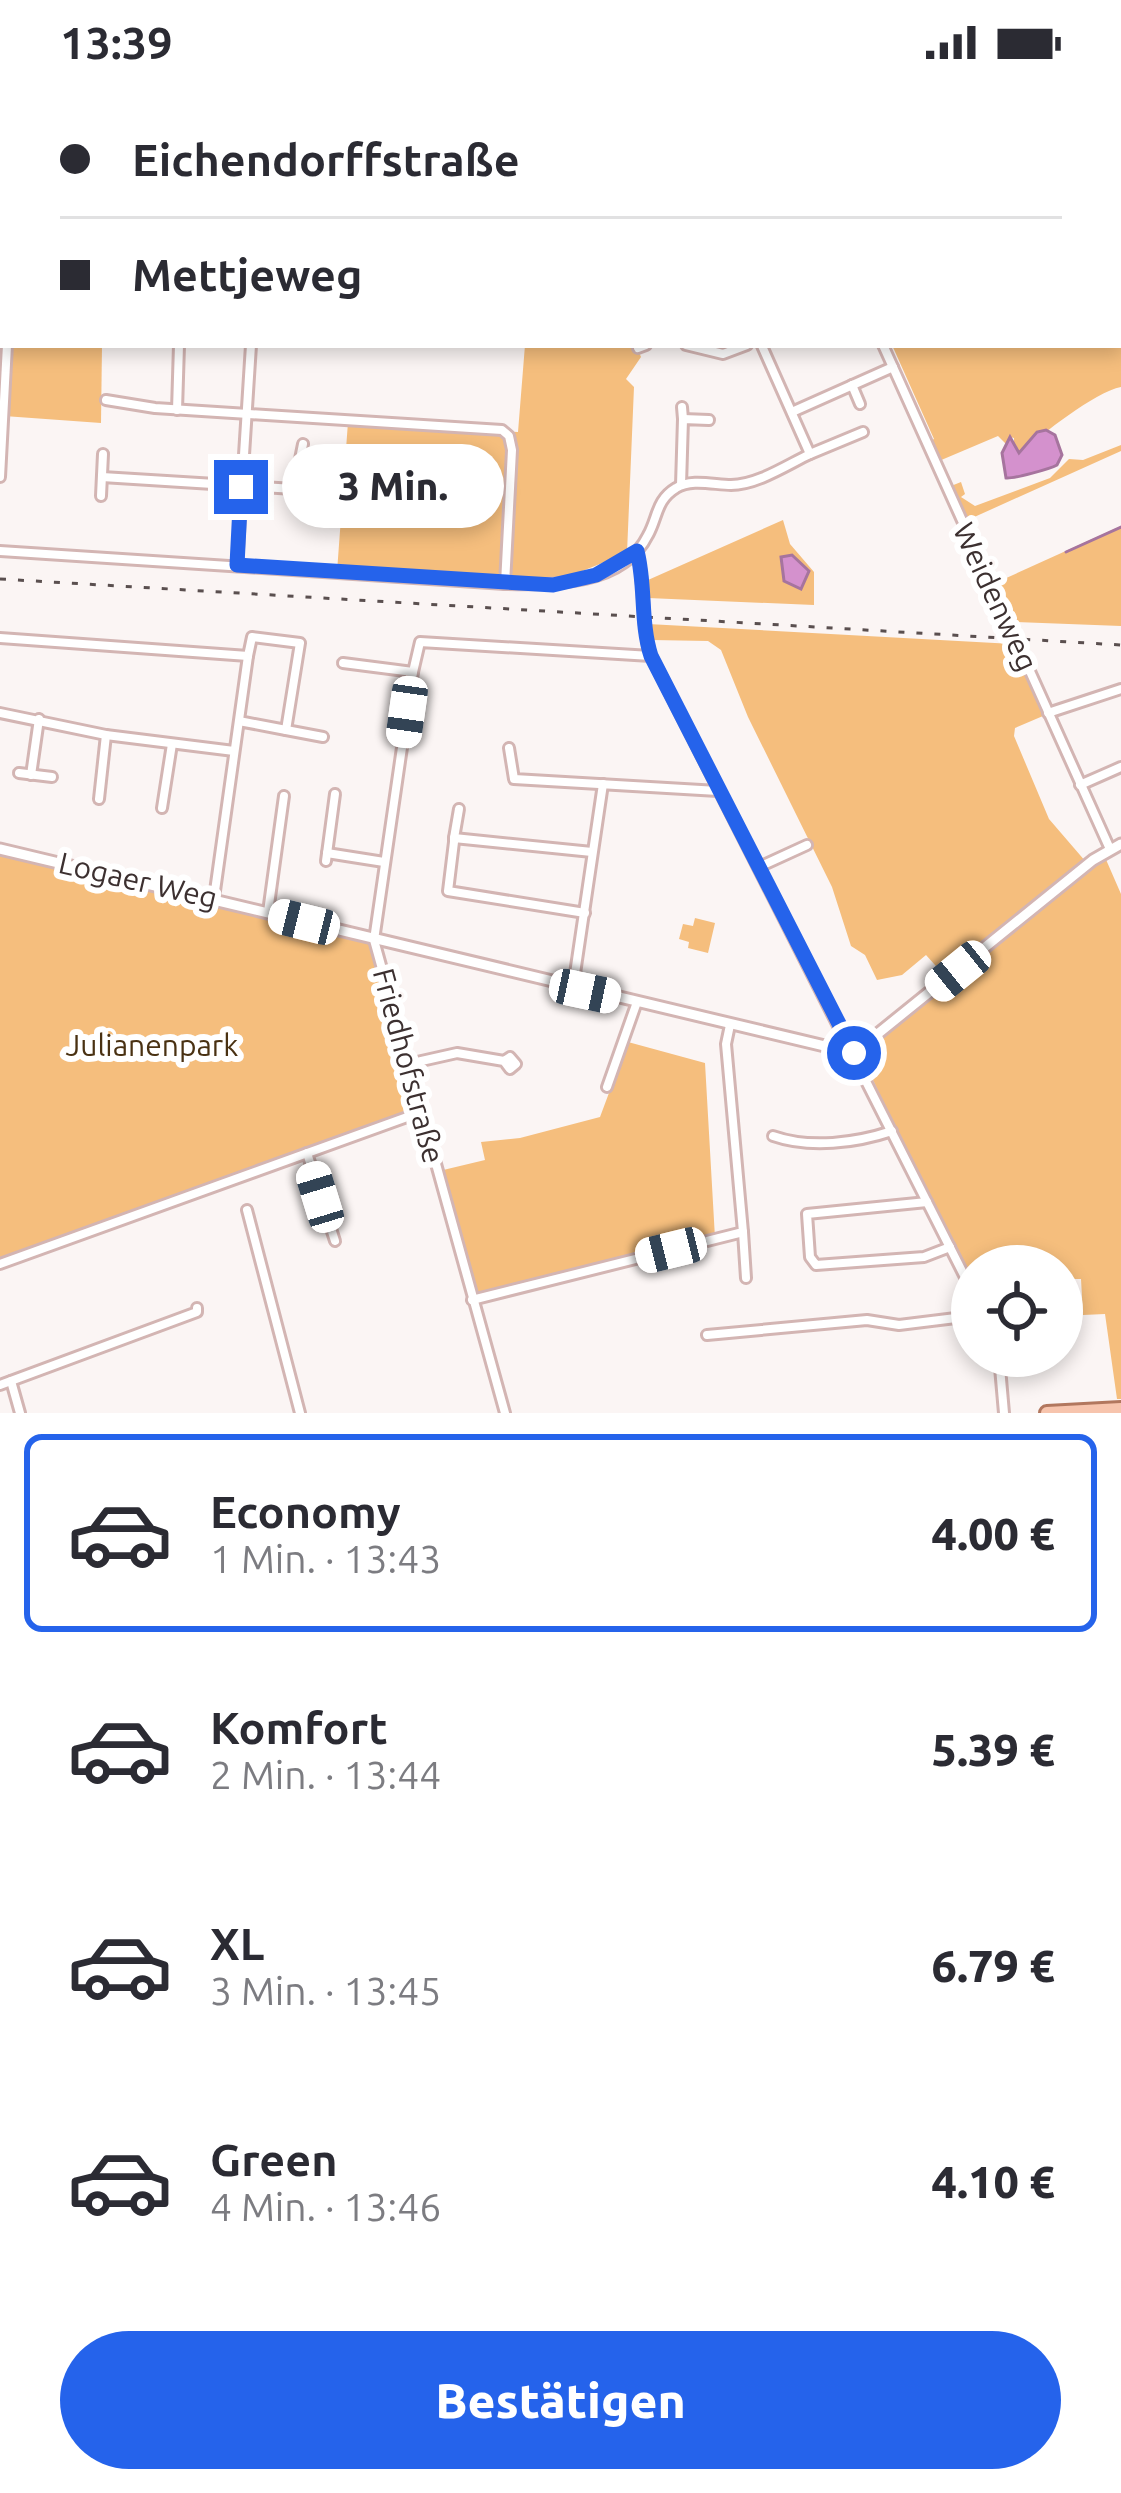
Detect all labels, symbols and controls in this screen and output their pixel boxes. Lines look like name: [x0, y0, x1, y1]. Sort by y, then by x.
text: 13:39: [60, 17, 173, 68]
text: Eichendorffstraße: [132, 134, 520, 185]
text: Mettjeweg: [132, 249, 362, 300]
callout: 3 Min.: [283, 445, 505, 529]
route end: [214, 460, 268, 514]
text: 3 Min.: [338, 464, 448, 507]
street label: Weidenweg: [947, 517, 1045, 676]
car: [384, 674, 430, 750]
street label: Logaer Weg: [56, 845, 221, 915]
car: [265, 896, 343, 948]
car: [919, 934, 997, 1008]
street label: Friedhofstraße: [367, 965, 451, 1167]
car: [546, 966, 624, 1016]
route start: [827, 1026, 881, 1080]
park label: Julianenpark: [66, 1028, 238, 1062]
car: [292, 1157, 348, 1237]
car: [632, 1224, 710, 1276]
map controls: [951, 1245, 1083, 1377]
button: locate: [951, 1245, 1083, 1377]
icon: car: [66, 1479, 174, 1587]
text: Economy: [210, 1486, 401, 1537]
text: 4.00 €: [932, 1508, 1055, 1559]
text: 1 Min. · 13:43: [210, 1537, 441, 1580]
icon: car: [66, 1695, 174, 1803]
text: Komfort: [210, 1702, 388, 1753]
text: 5.39 €: [932, 1724, 1055, 1775]
text: 2 Min. · 13:44: [210, 1753, 441, 1796]
icon: car: [66, 1911, 174, 2019]
text: XL: [210, 1918, 264, 1969]
text: 6.79 €: [932, 1940, 1055, 1991]
text: 3 Min. · 13:45: [210, 1969, 441, 2012]
icon: car: [66, 2127, 174, 2235]
text: Green: [210, 2134, 337, 2185]
text: 4.10 €: [932, 2156, 1055, 2207]
text: 4 Min. · 13:46: [210, 2185, 441, 2228]
button: Bestätigen: [60, 2331, 1061, 2469]

